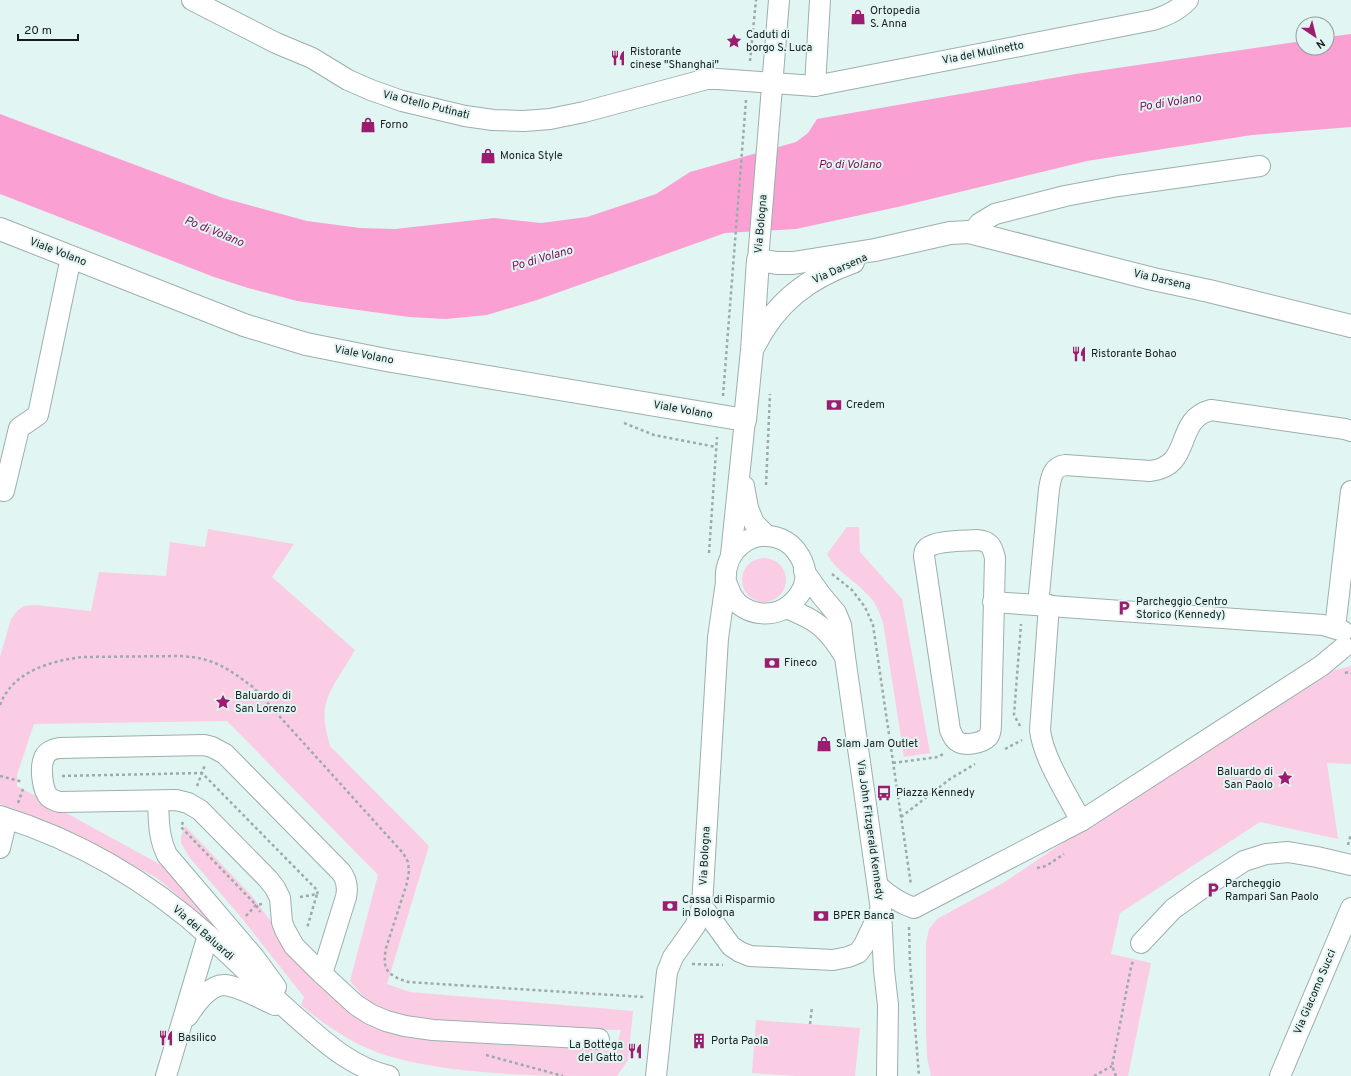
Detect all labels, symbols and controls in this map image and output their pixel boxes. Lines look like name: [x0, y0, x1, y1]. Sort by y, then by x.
place label: Ortopedia S. Anna: [870, 4, 920, 31]
shop icon: Ortopedia S. Anna: [849, 8, 867, 26]
scale bar: [18, 16, 78, 42]
north arrow: [1295, 16, 1335, 56]
text: 20 m: [24, 23, 52, 39]
place label: Caduti di borgo S. Luca: [746, 28, 812, 55]
place icon: Caduti di borgo S. Luca: [725, 32, 743, 50]
text: N: [1313, 35, 1327, 51]
street label: Via del Mulinetto: [941, 38, 1025, 68]
place label: Ristorante cinese "Shanghai": [630, 45, 719, 72]
restaurant icon: Ristorante cinese "Shanghai": [609, 49, 627, 67]
street label: Via Otello Putinati: [381, 87, 471, 123]
water label: Po di Volano: [1138, 90, 1203, 116]
shop icon: Forno: [359, 116, 377, 134]
place label: Forno: [380, 118, 408, 132]
shop icon: Monica Style: [479, 147, 497, 165]
place label: Monica Style: [500, 149, 563, 163]
water label: Po di Volano: [819, 157, 882, 173]
street label: Via Bologna: [751, 194, 771, 254]
water label: Po di Volano: [182, 213, 247, 251]
street label: Viale Volano: [27, 235, 89, 269]
water label: Po di Volano: [510, 242, 575, 275]
street label: Via Darsena: [810, 251, 870, 287]
street label: Via Darsena: [1132, 267, 1192, 293]
street label: Viale Volano: [333, 342, 395, 368]
restaurant icon: Ristorante Bohao: [1070, 345, 1088, 363]
place label: Ristorante Bohao: [1091, 347, 1177, 361]
bank icon: Credem: [825, 396, 843, 414]
street label: Viale Volano: [652, 398, 714, 422]
place label: Credem: [846, 398, 885, 412]
place label: Parcheggio Centro Storico (Kennedy): [1136, 595, 1228, 622]
parking icon: Parcheggio Centro Storico (Kennedy): [1115, 599, 1133, 617]
bank icon: Fineco: [763, 654, 781, 672]
place label: Fineco: [784, 656, 817, 670]
place label: Baluardo di San Lorenzo: [235, 689, 296, 716]
place icon: Baluardo di San Lorenzo: [214, 693, 232, 711]
shop icon: Slam Jam Outlet: [815, 735, 833, 753]
place label: Slam Jam Outlet: [836, 737, 918, 751]
street label: Via John Fitzgerald Kennedy: [853, 759, 887, 901]
place label: Baluardo di San Paolo: [1217, 765, 1273, 792]
place icon: Baluardo di San Paolo: [1276, 769, 1294, 787]
bus stop icon: Piazza Kennedy: [875, 784, 893, 802]
place label: Piazza Kennedy: [896, 786, 975, 800]
street label: Via Bologna: [696, 826, 714, 886]
place label: Parcheggio Rampari San Paolo: [1225, 877, 1319, 904]
parking icon: Parcheggio Rampari San Paolo: [1204, 881, 1222, 899]
place label: Cassa di Risparmio in Bologna: [682, 893, 775, 920]
bank icon: Cassa di Risparmio in Bologna: [661, 897, 679, 915]
street label: Via dei Baluardi: [169, 902, 237, 964]
bank icon: BPER Banca: [812, 907, 830, 925]
place label: BPER Banca: [833, 909, 895, 923]
street label: Via Giacomo Succi: [1291, 947, 1339, 1037]
restaurant icon: Basilico: [157, 1029, 175, 1047]
place label: Basilico: [178, 1031, 216, 1045]
building icon: Porta Paola: [690, 1032, 708, 1050]
place label: Porta Paola: [711, 1034, 769, 1048]
place label: La Bottega del Gatto: [569, 1038, 623, 1065]
restaurant icon: La Bottega del Gatto: [626, 1042, 644, 1060]

